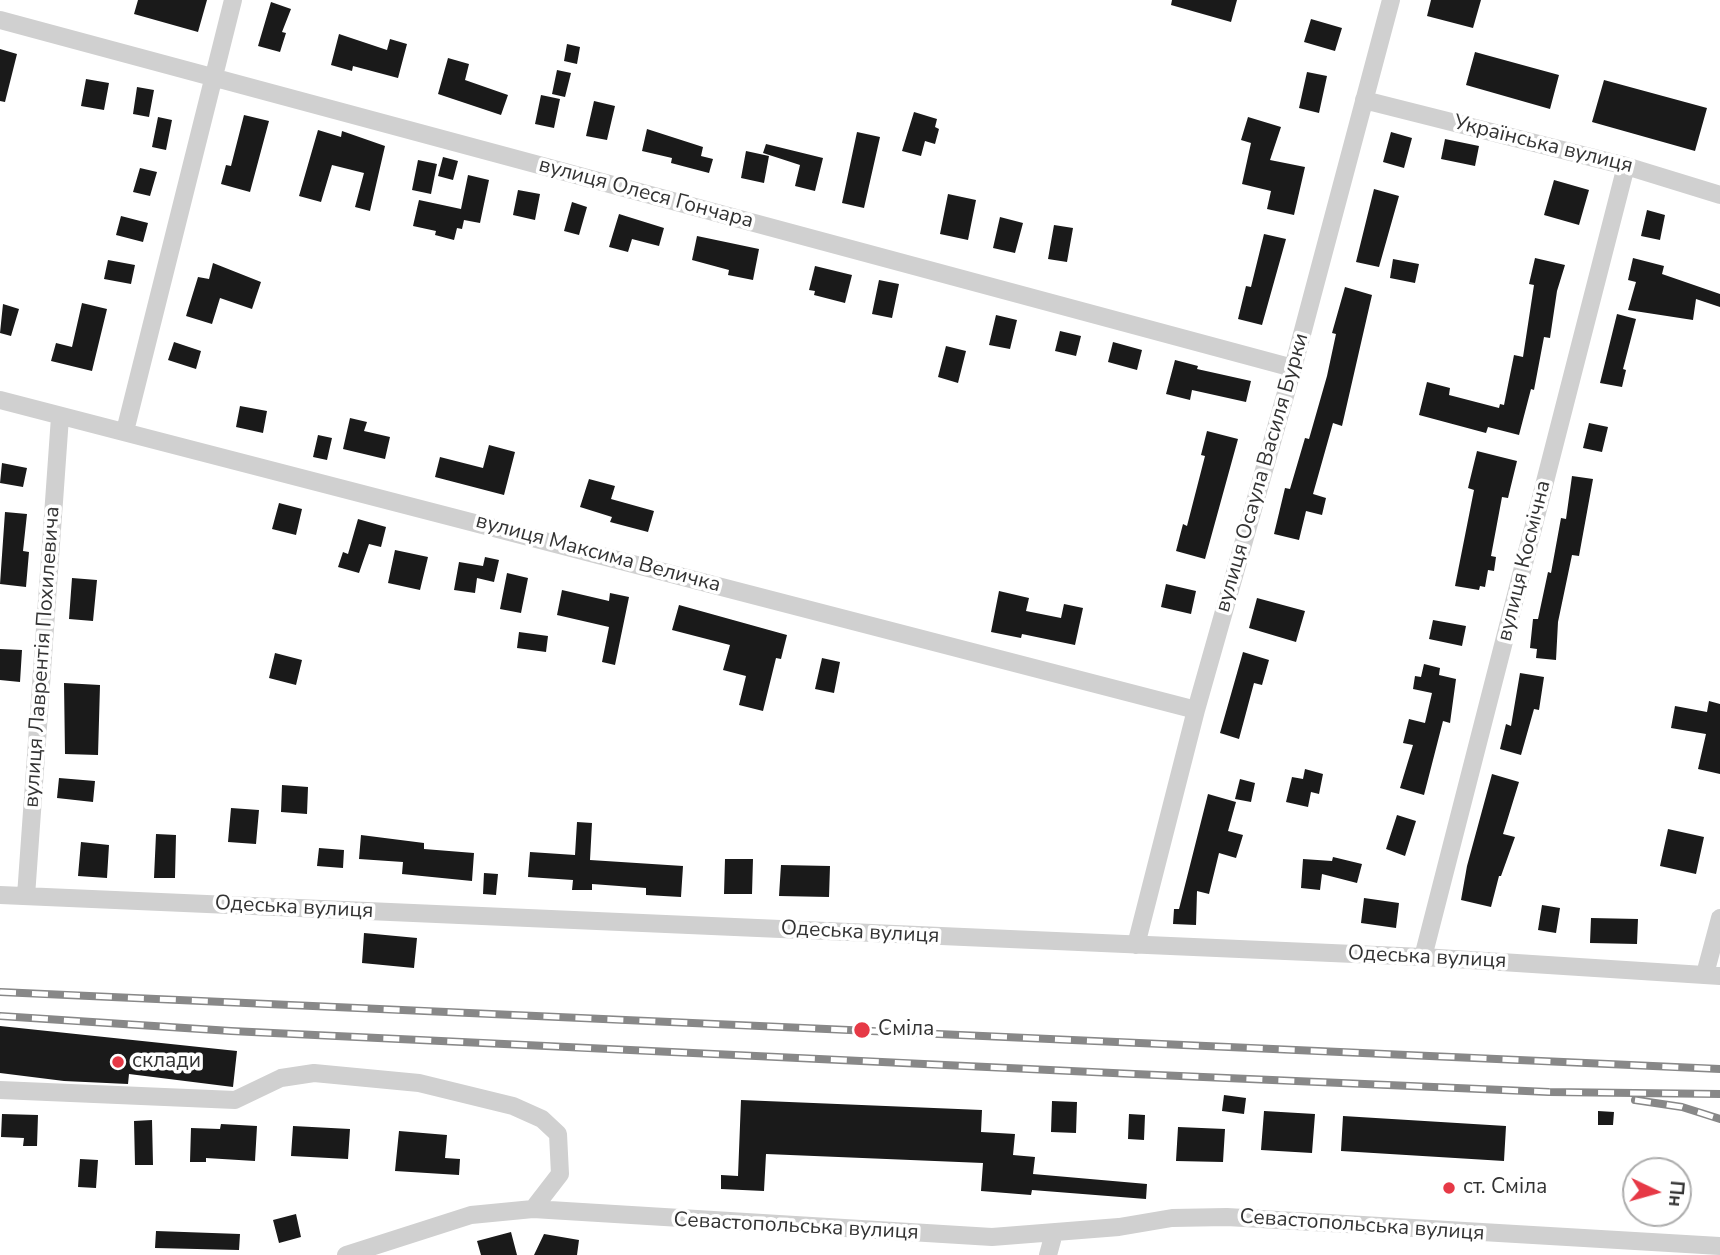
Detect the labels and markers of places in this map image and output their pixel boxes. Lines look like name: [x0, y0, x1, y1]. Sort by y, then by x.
place label: Сміла: [878, 1017, 934, 1043]
marker: Сміла: [852, 1020, 872, 1040]
place label: склади: [132, 1049, 201, 1075]
marker: склади: [110, 1054, 126, 1070]
place label: ст. Сміла: [1463, 1175, 1547, 1201]
marker: ст. Сміла: [1441, 1180, 1457, 1196]

